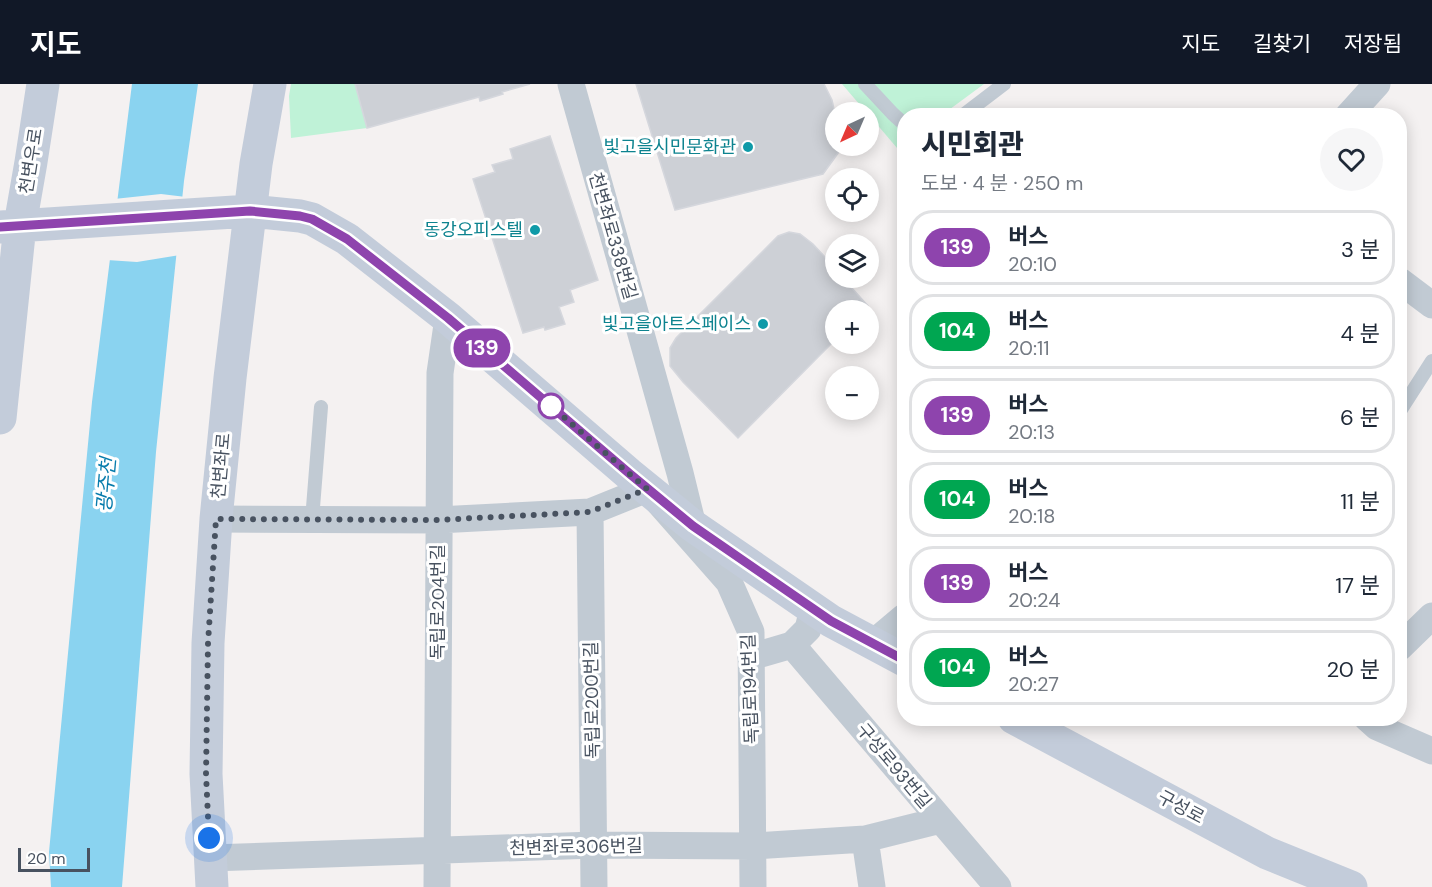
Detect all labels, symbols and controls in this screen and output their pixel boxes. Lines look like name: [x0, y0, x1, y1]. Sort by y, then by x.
text: 지도: [30, 26, 82, 63]
text: 지도: [1181, 30, 1220, 58]
text: 길찾기: [1253, 30, 1311, 58]
text: 저장됨: [1344, 30, 1402, 58]
north arrow: [825, 102, 879, 156]
map controls: [825, 102, 879, 420]
street label: 천변우로: [14, 126, 48, 196]
text: 시민회관: [921, 126, 1024, 163]
button: heart: [1320, 128, 1383, 191]
place label: 빛고을시민문화관: [604, 135, 736, 159]
marker: 빛고을시민문화관: [741, 140, 755, 154]
button: locate: [825, 168, 879, 222]
street label: 천변좌로338번길: [583, 169, 643, 303]
text: 도보 · 4 분 · 250 m: [921, 170, 1083, 196]
place label: 동강오피스텔: [424, 218, 523, 242]
text: 버스: [1008, 222, 1048, 251]
marker: 동강오피스텔: [528, 223, 542, 237]
text: 139: [940, 233, 974, 261]
button: layers: [825, 234, 879, 288]
text: 3 분: [1341, 235, 1380, 264]
text: 20:10: [1008, 251, 1057, 277]
button: +: [825, 300, 879, 354]
text: 버스: [1008, 306, 1048, 335]
place label: 빛고을아트스페이스: [602, 312, 751, 336]
marker: 빛고을아트스페이스: [756, 317, 770, 331]
text: 104: [939, 317, 975, 345]
text: 4 분: [1341, 319, 1380, 348]
line badge: 139: [448, 328, 516, 368]
text: 139: [465, 334, 499, 362]
text: 20:11: [1008, 335, 1050, 361]
button: −: [825, 366, 879, 420]
text: 버스: [1008, 390, 1048, 419]
unlabelled marker: [538, 393, 564, 419]
text: 139: [940, 401, 974, 429]
text: 6 분: [1340, 403, 1380, 432]
text: 20:13: [1008, 419, 1055, 445]
street label: 천변좌로: [206, 432, 236, 500]
water label: 광주천: [91, 454, 122, 514]
text: 버스: [1008, 474, 1048, 503]
text: 104: [939, 485, 975, 513]
text: 11 분: [1340, 487, 1380, 516]
text: 20:18: [1008, 503, 1055, 529]
street label: 독립로204번길: [426, 544, 450, 660]
text: 버스: [1008, 558, 1048, 587]
text: 139: [940, 569, 974, 597]
text: 17 분: [1335, 571, 1380, 600]
text: 20:24: [1008, 587, 1060, 613]
street label: 독립로194번길: [736, 633, 764, 745]
street label: 독립로200번길: [579, 641, 605, 759]
text: 버스: [1008, 642, 1048, 671]
text: 104: [939, 653, 975, 681]
text: 20 분: [1326, 655, 1380, 684]
text: 20:27: [1008, 671, 1059, 697]
street label: 구성로93번길: [851, 718, 937, 814]
street label: 구성로: [1153, 785, 1209, 829]
your location: [194, 823, 224, 853]
street label: 천변좌로306번길: [509, 834, 643, 860]
scale bar: [18, 845, 90, 872]
text: 20 m: [27, 848, 66, 869]

